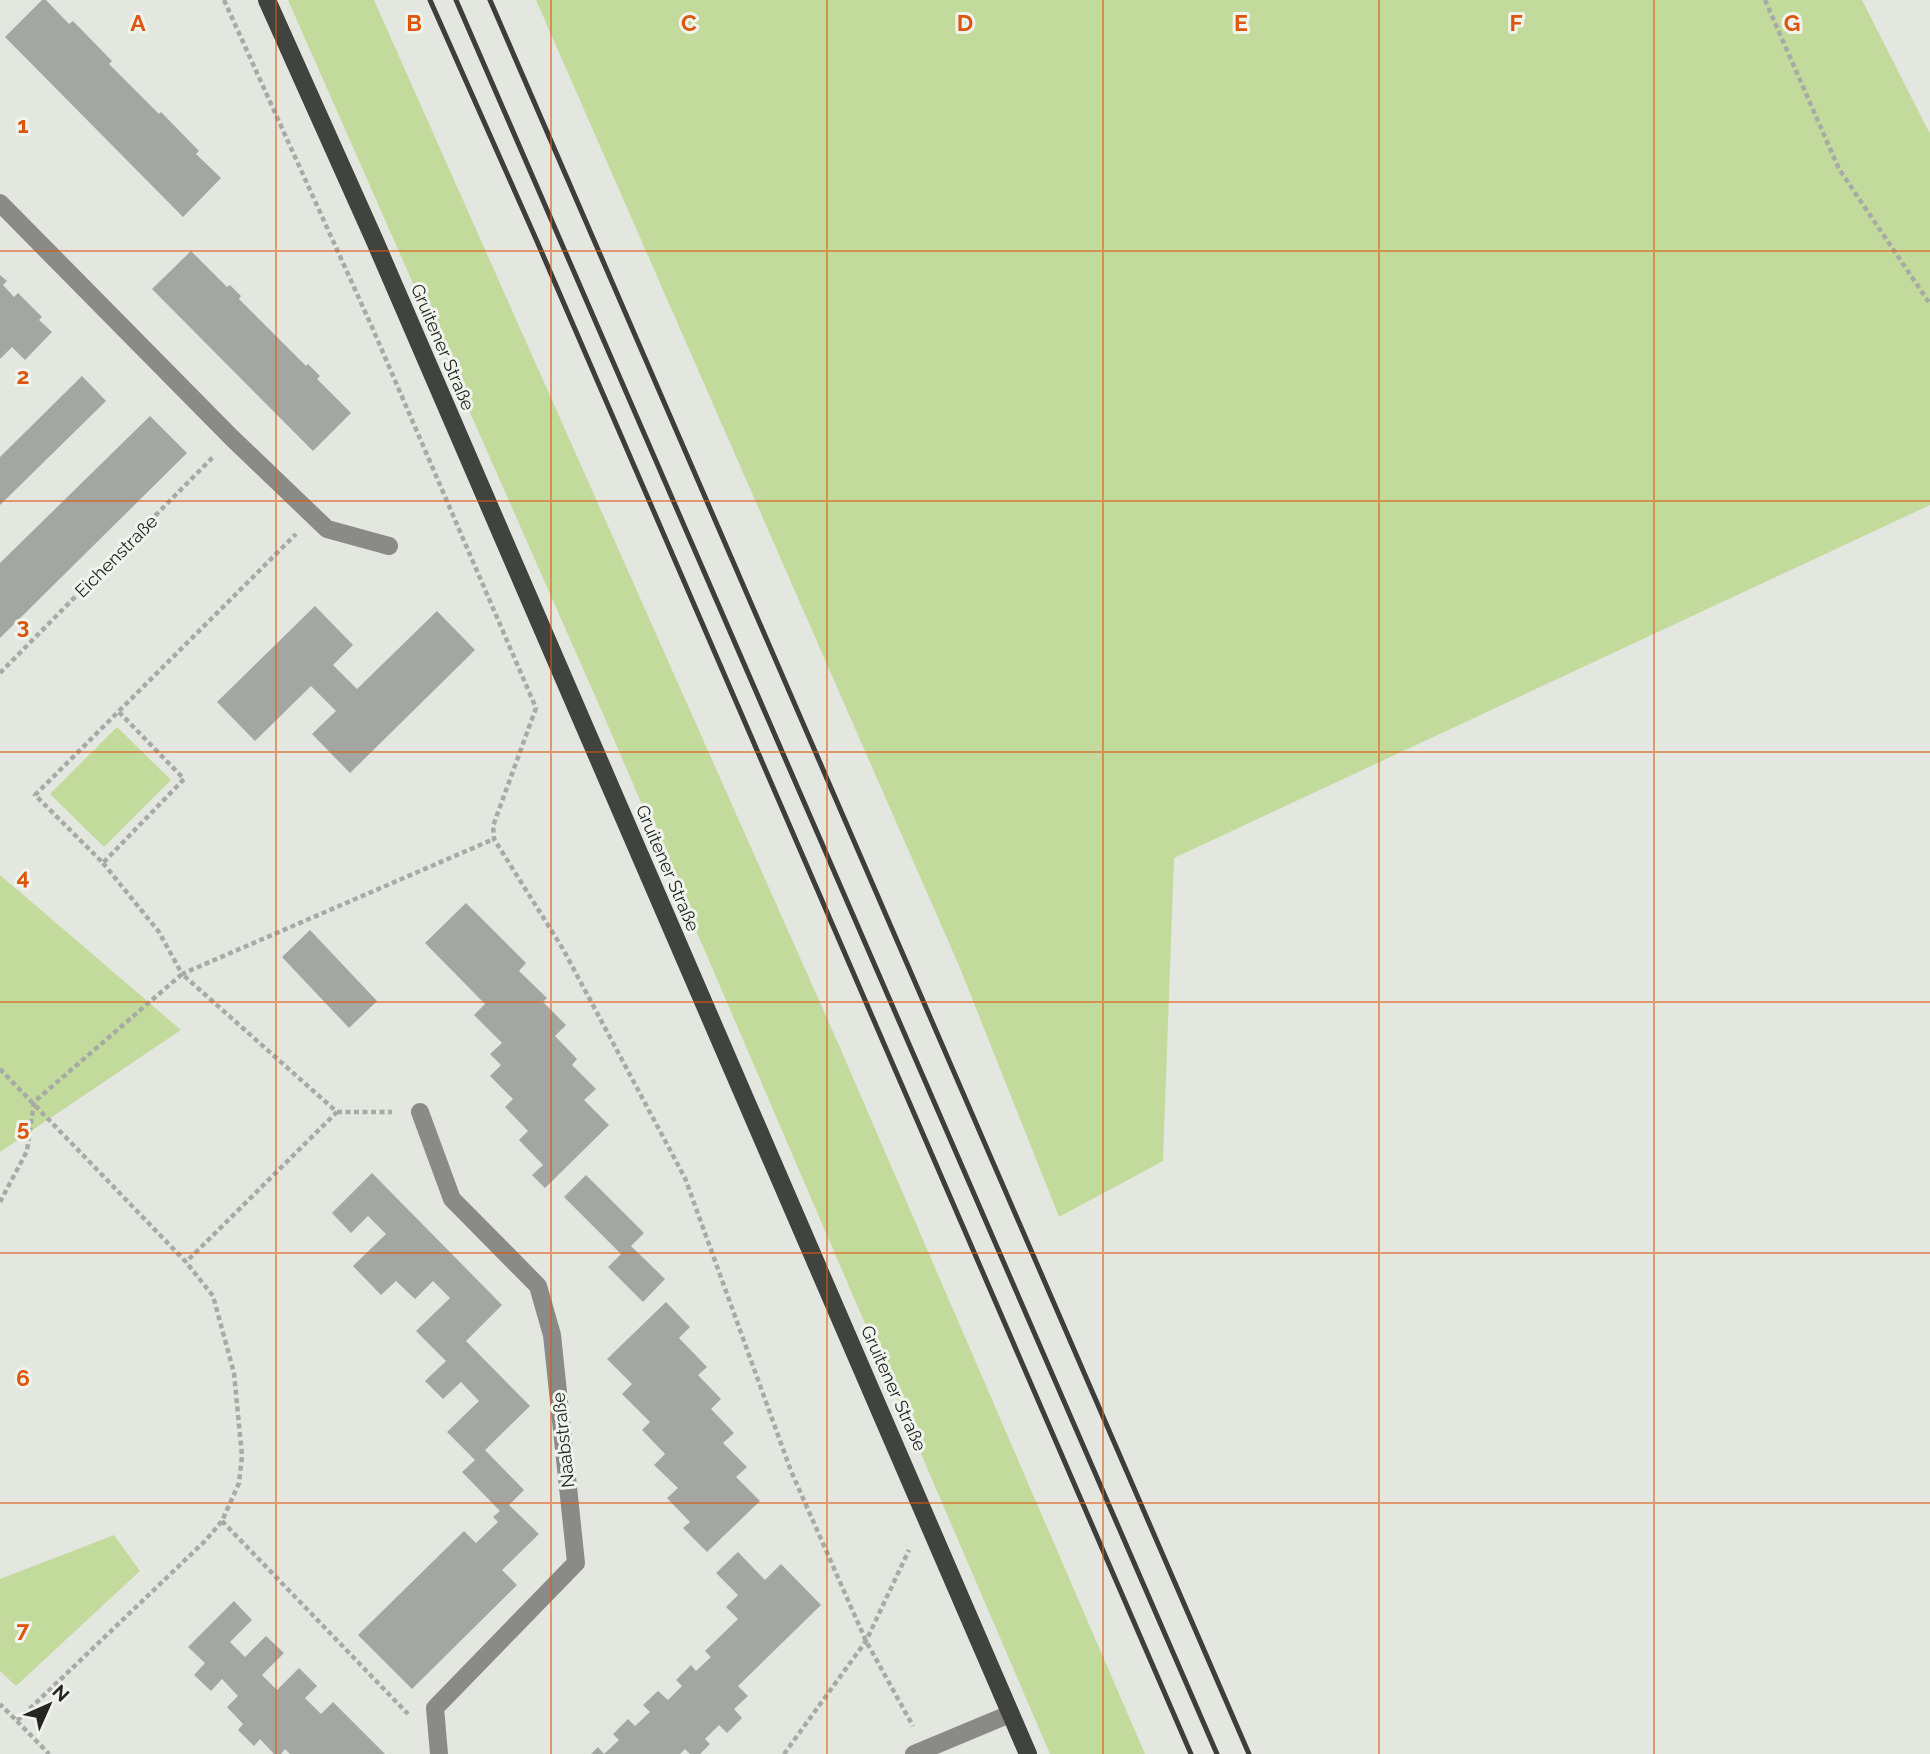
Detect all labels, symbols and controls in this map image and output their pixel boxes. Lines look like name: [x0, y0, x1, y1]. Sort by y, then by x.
text: A: [130, 9, 146, 36]
text: B: [406, 9, 422, 36]
text: C: [681, 9, 697, 36]
text: D: [957, 9, 973, 36]
text: E: [1234, 9, 1248, 36]
text: F: [1509, 9, 1523, 36]
text: G: [1784, 9, 1800, 36]
text: 1: [17, 111, 29, 138]
street label: Gruitener Straße: [407, 281, 479, 414]
text: 2: [17, 362, 29, 389]
street label: Eichenstraße: [71, 510, 162, 601]
text: 3: [17, 612, 29, 639]
street label: Gruitener Straße: [632, 802, 704, 935]
text: 4: [16, 863, 30, 890]
text: 5: [17, 1114, 30, 1141]
street label: Gruitener Straße: [857, 1322, 931, 1454]
text: 6: [16, 1364, 30, 1391]
street label: Naabstraße: [548, 1391, 578, 1489]
text: 7: [17, 1615, 30, 1642]
north arrow: [14, 1670, 84, 1740]
text: N: [48, 1680, 74, 1706]

